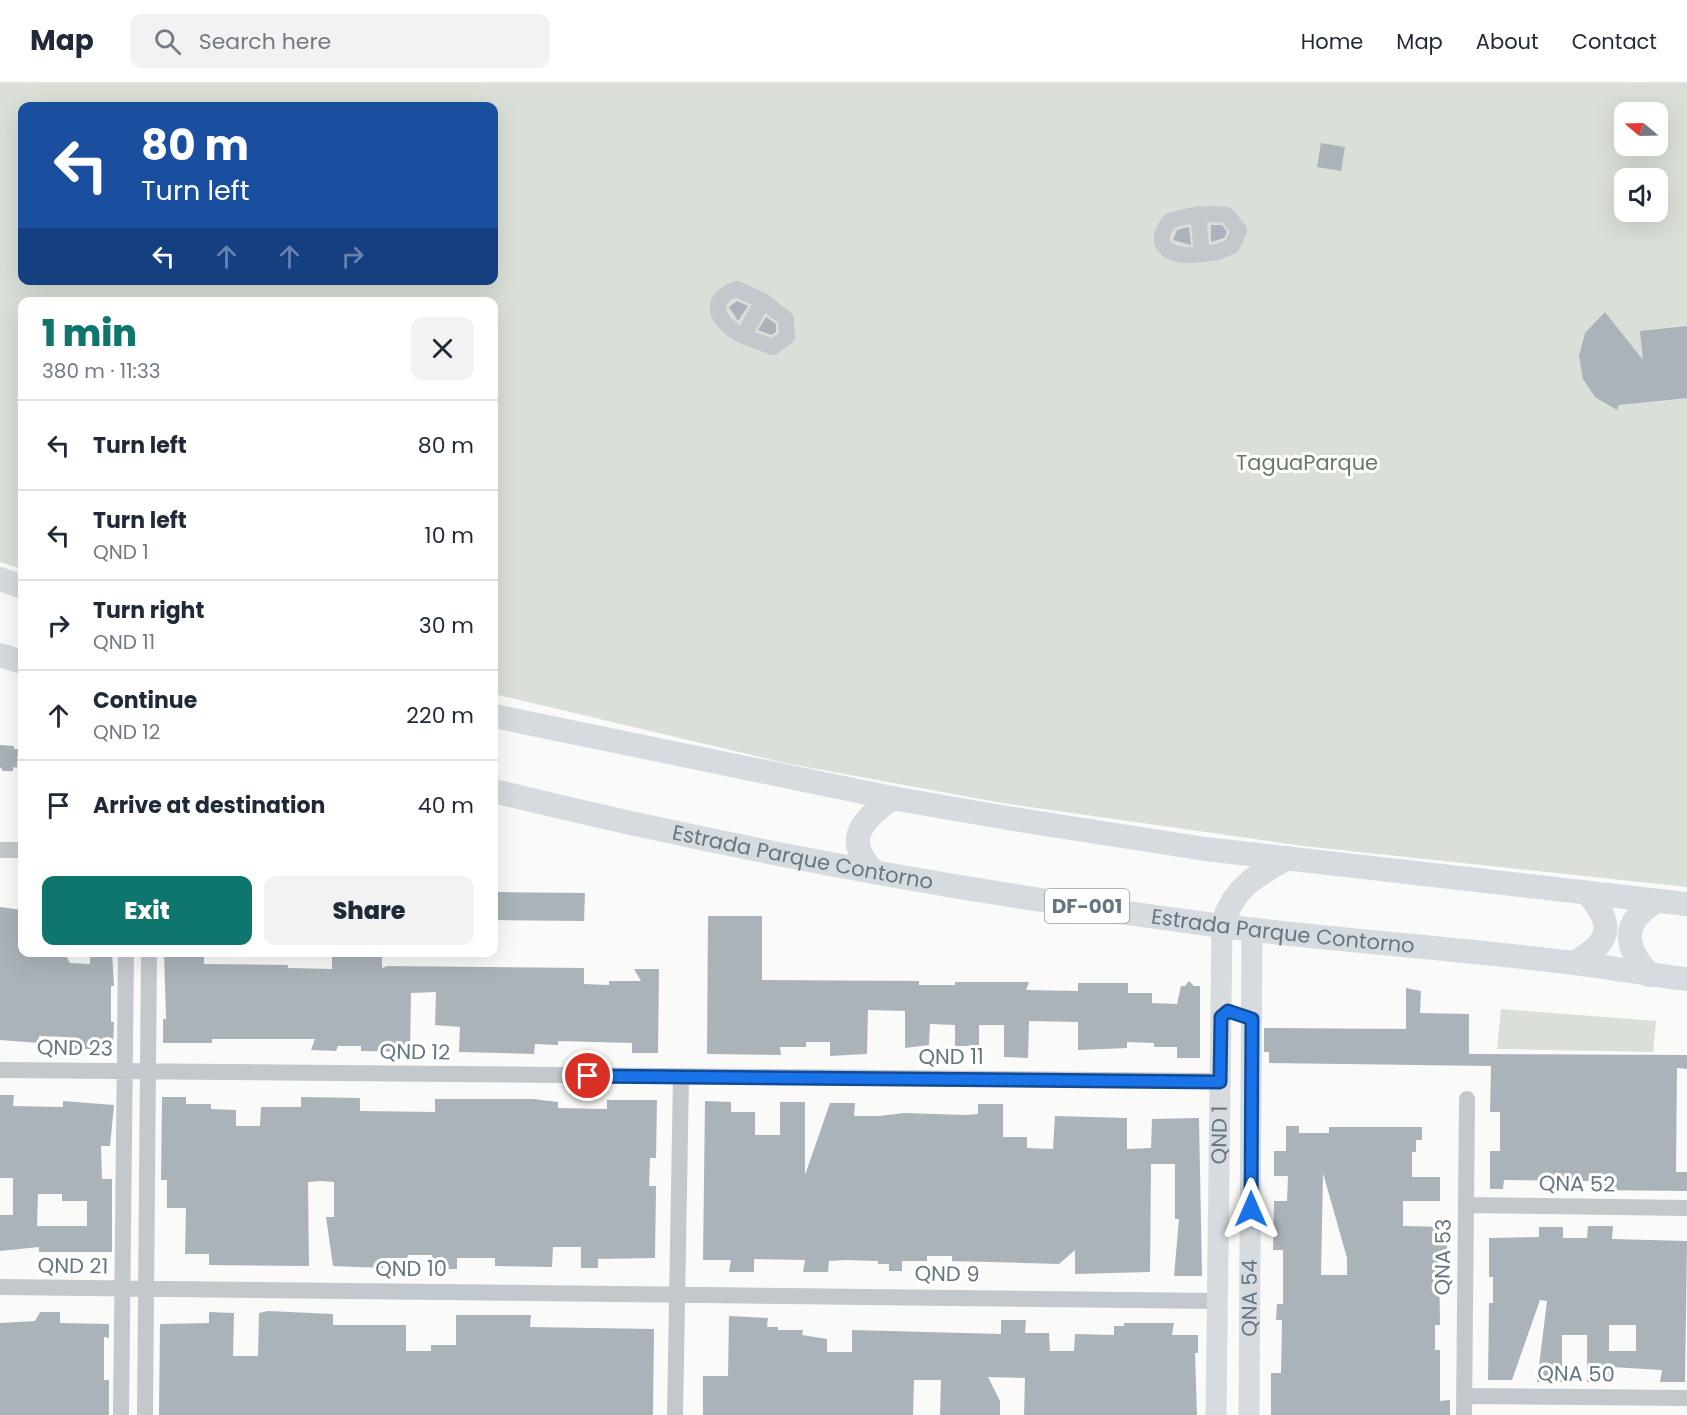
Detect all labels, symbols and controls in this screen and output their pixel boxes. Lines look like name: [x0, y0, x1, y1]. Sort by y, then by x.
search box: [130, 14, 550, 68]
text: Map: [30, 21, 94, 60]
icon: search: [151, 25, 184, 58]
text: Search here: [199, 26, 331, 57]
text: Home: [1301, 27, 1363, 56]
text: Map: [1396, 27, 1443, 56]
text: About: [1476, 27, 1539, 56]
text: Contact: [1572, 27, 1657, 56]
north arrow: [1614, 102, 1668, 156]
map controls: [1614, 102, 1668, 222]
text: 80 m: [141, 116, 249, 175]
icon: left: [42, 126, 120, 204]
button: sound: [1614, 168, 1668, 222]
text: Turn left: [141, 172, 250, 209]
icon: left: [147, 240, 180, 273]
icon: ahead: [210, 240, 243, 273]
icon: ahead: [273, 240, 306, 273]
icon: right: [336, 240, 369, 273]
text: 1 min: [42, 308, 137, 359]
button: close: [411, 317, 474, 380]
text: 380 m · 11:33: [42, 357, 160, 385]
icon: left: [42, 429, 75, 462]
text: Turn left: [93, 430, 187, 461]
text: 80 m: [418, 430, 474, 461]
park label: TaguaParque: [1236, 448, 1378, 477]
text: Turn left: [93, 505, 187, 536]
icon: left: [42, 519, 75, 552]
text: 10 m: [425, 520, 474, 551]
text: QND 1: [93, 538, 149, 566]
text: Turn right: [93, 595, 204, 626]
icon: right: [42, 609, 75, 642]
text: 30 m: [419, 610, 474, 641]
text: QND 11: [93, 628, 155, 656]
text: Continue: [93, 685, 197, 716]
icon: ahead: [42, 699, 75, 732]
text: 220 m: [406, 700, 474, 731]
text: QND 12: [93, 718, 160, 746]
icon: arrive: [42, 789, 75, 822]
text: Arrive at destination: [93, 790, 325, 821]
text: 40 m: [418, 790, 474, 821]
street label: Estrada Parque Contorno: [670, 818, 936, 896]
button: Exit: [42, 876, 252, 945]
button: Share: [264, 876, 474, 945]
road number: DF-001: [1045, 889, 1129, 923]
street label: Estrada Parque Contorno: [1149, 902, 1416, 960]
street label: QND 23: [37, 1032, 113, 1063]
street label: QND 12: [379, 1036, 451, 1067]
street label: QND 11: [918, 1042, 984, 1071]
pin: [562, 1050, 613, 1101]
icon: arrive: [571, 1059, 604, 1092]
street label: QND 1: [1204, 1106, 1234, 1164]
street label: QNA 52: [1539, 1168, 1615, 1199]
position arrow: [1219, 1177, 1283, 1241]
street label: QNA 53: [1427, 1218, 1458, 1296]
street label: QND 21: [37, 1250, 109, 1281]
street label: QND 10: [375, 1254, 447, 1283]
street label: QND 9: [914, 1258, 980, 1289]
street label: QNA 54: [1234, 1259, 1264, 1337]
street label: QNA 50: [1537, 1358, 1615, 1389]

